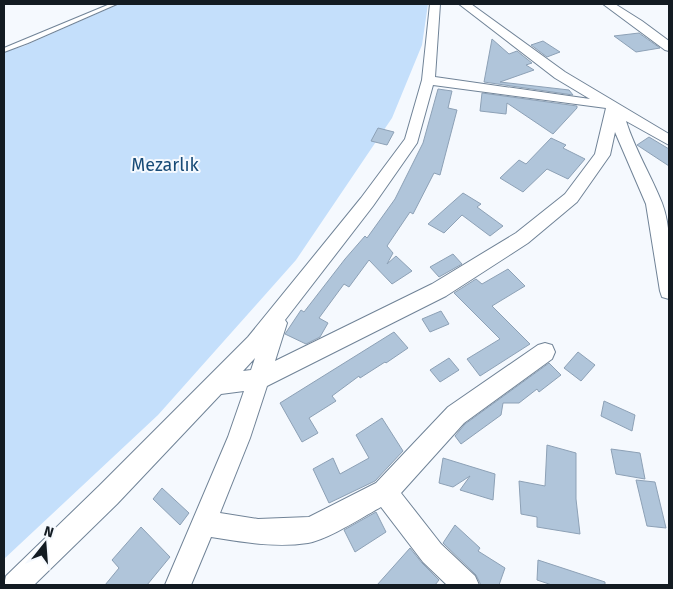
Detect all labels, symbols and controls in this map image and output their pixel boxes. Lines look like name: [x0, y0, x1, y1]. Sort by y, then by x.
park label: Mezarlık: [131, 154, 200, 176]
north arrow: [20, 519, 70, 569]
text: N: [42, 523, 56, 542]

